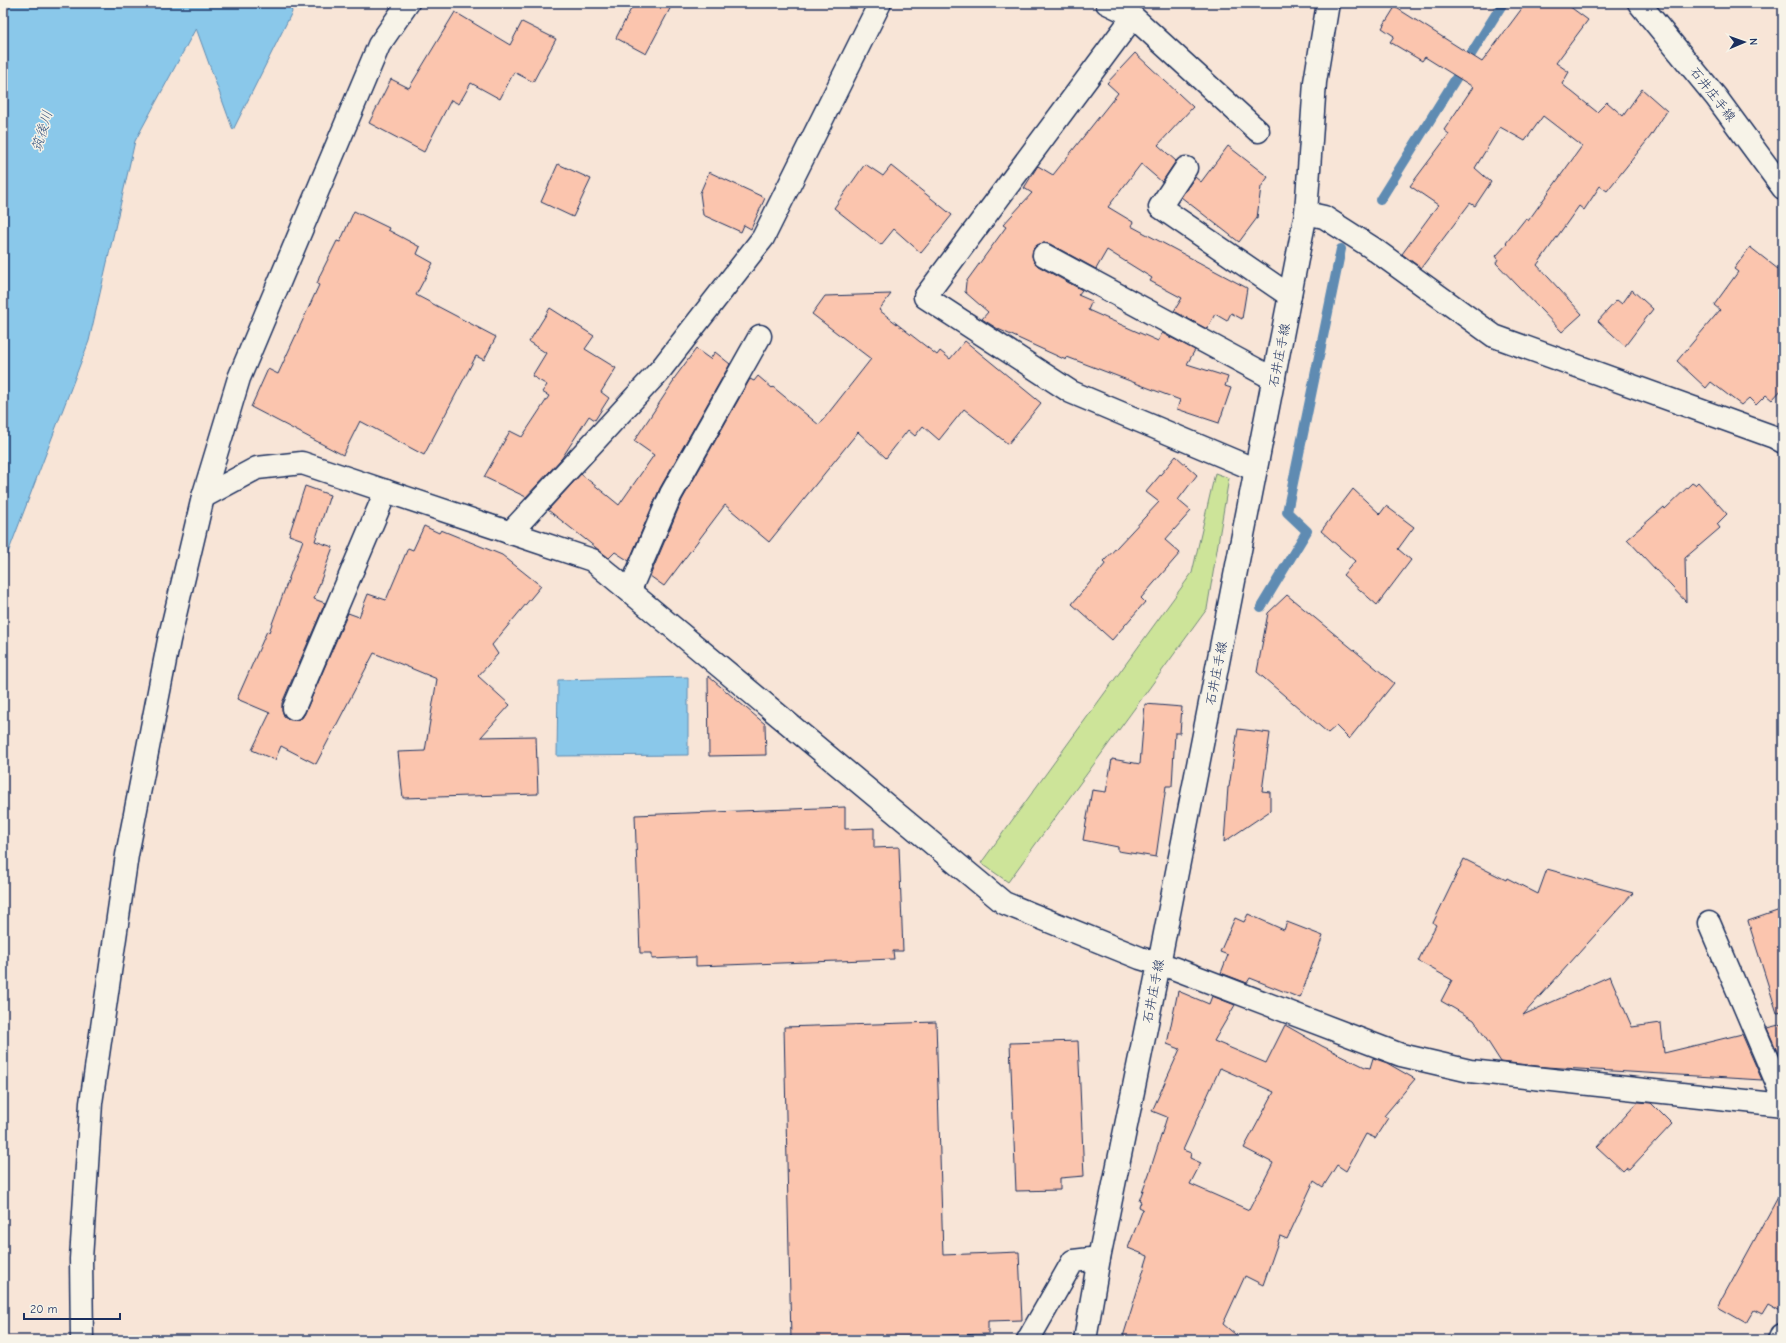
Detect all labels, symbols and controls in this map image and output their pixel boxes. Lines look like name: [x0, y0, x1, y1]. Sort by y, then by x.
north arrow: [1724, 22, 1764, 62]
text: N: [1747, 38, 1760, 45]
street label: 石井庄手線: [1687, 64, 1740, 125]
water label: 筑後川: [28, 108, 56, 154]
street label: 石井庄手線: [1265, 321, 1293, 388]
street label: 石井庄手線: [1202, 639, 1230, 706]
street label: 石井庄手線: [1139, 957, 1167, 1024]
scale bar: [24, 1295, 120, 1321]
text: 20 m: [30, 1302, 58, 1316]

